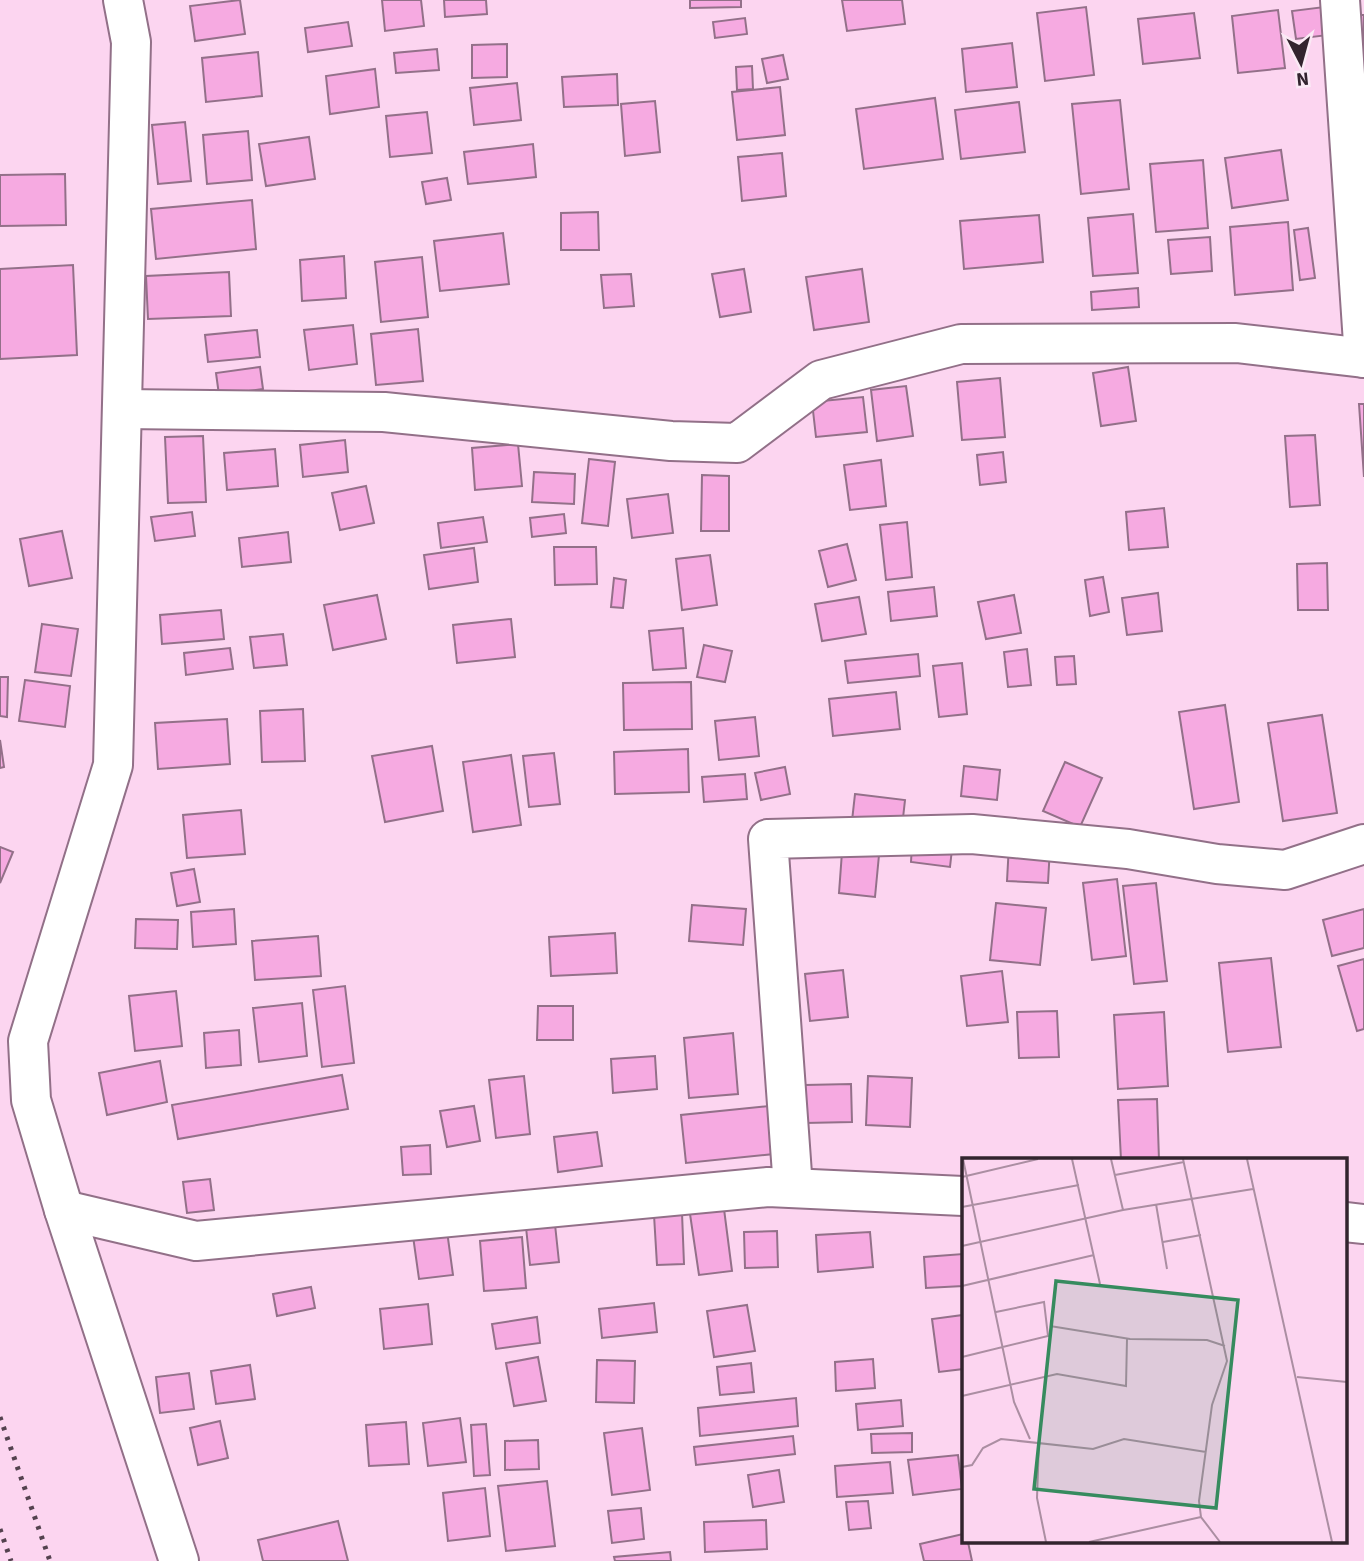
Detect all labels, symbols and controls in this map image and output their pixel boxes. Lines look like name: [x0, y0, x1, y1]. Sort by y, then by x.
north arrow: [1266, 28, 1336, 98]
text: N: [1295, 64, 1310, 93]
inset map: [962, 1158, 1346, 1544]

